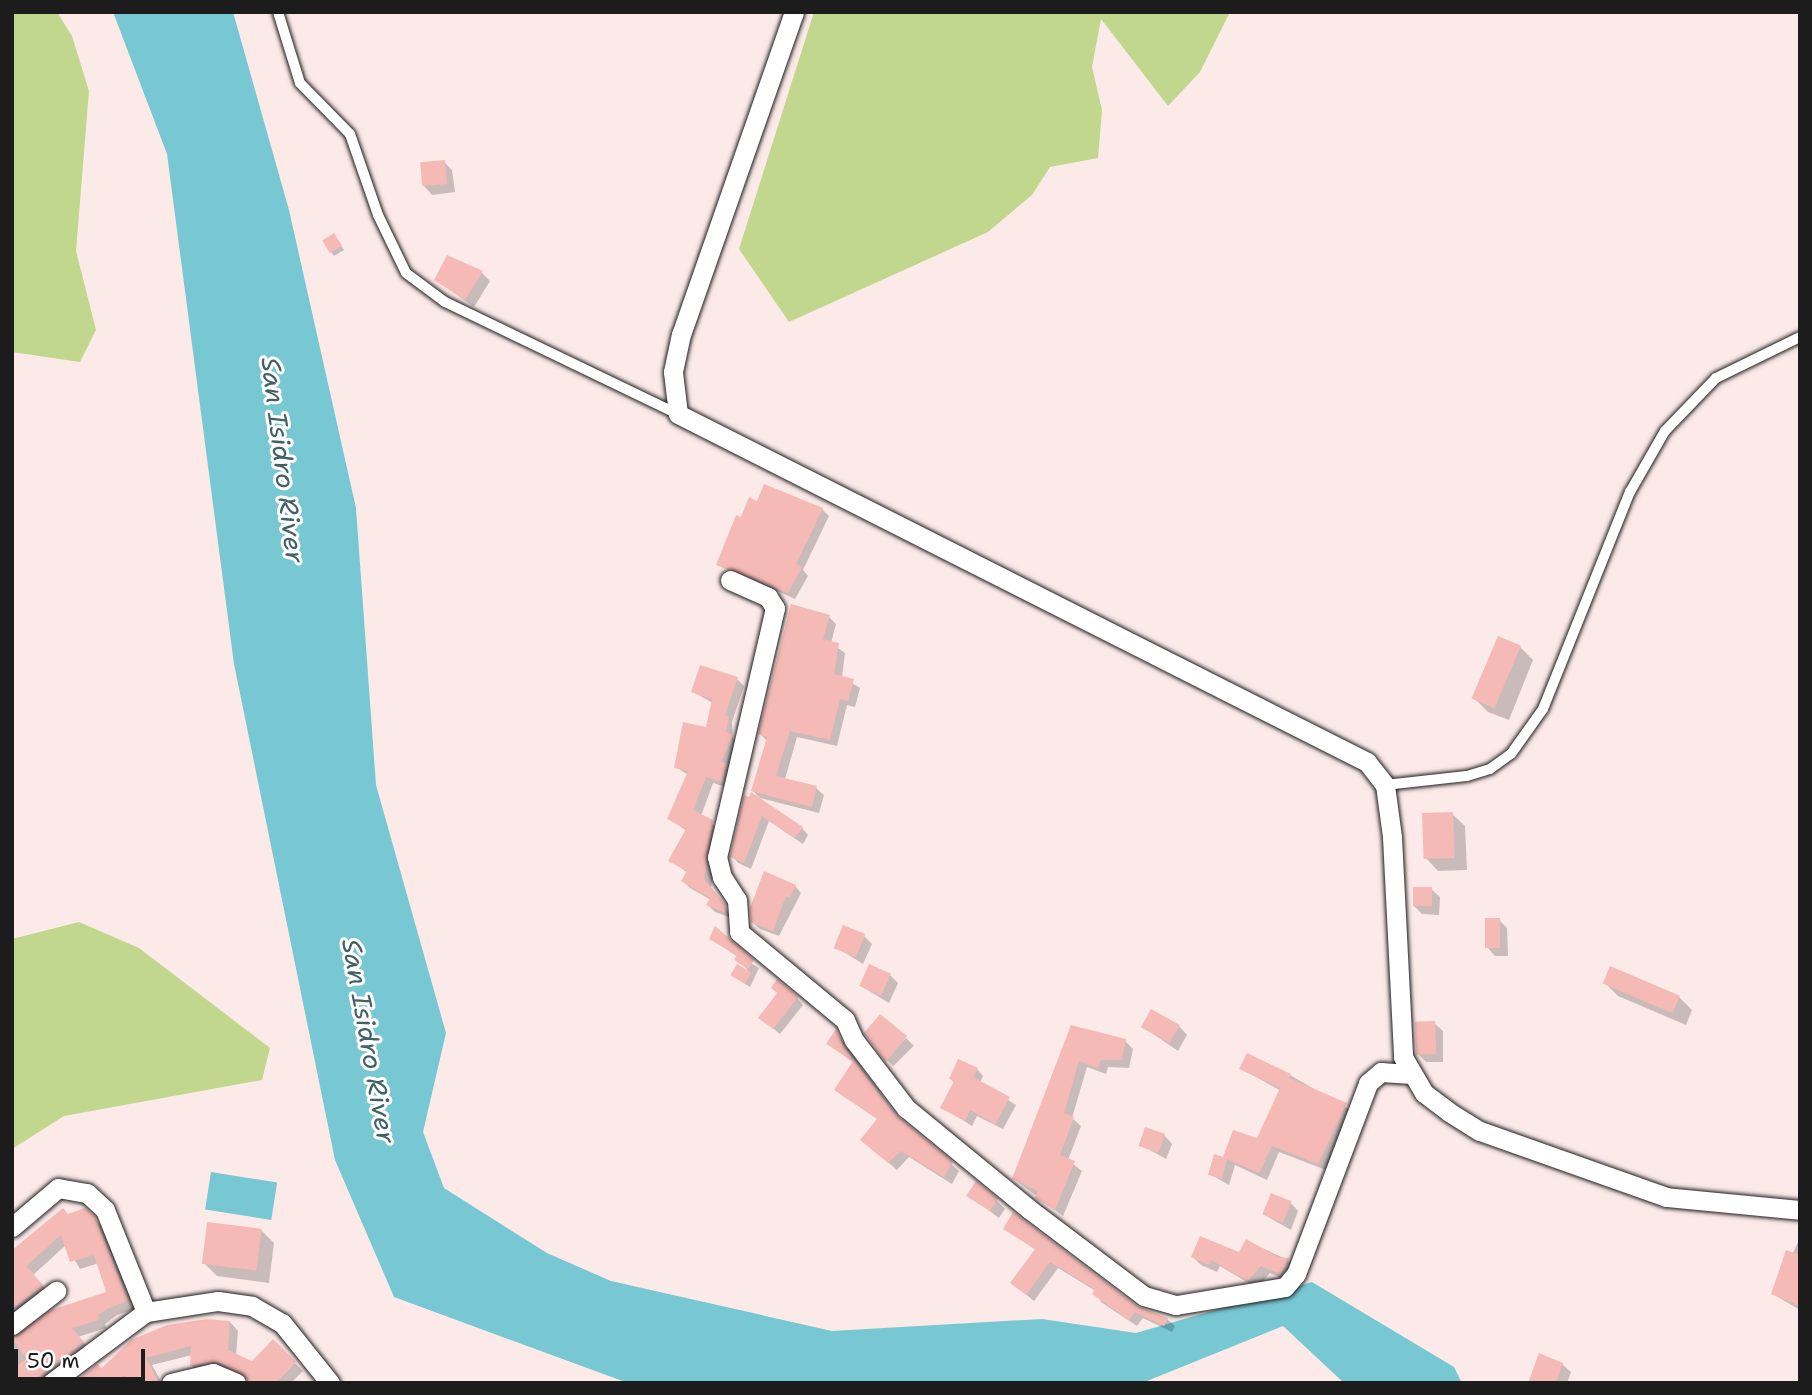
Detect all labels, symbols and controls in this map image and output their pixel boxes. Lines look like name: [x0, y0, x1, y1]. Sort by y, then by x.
water label: San Isidro River: [255, 355, 311, 565]
water label: San Isidro River: [336, 936, 402, 1146]
scale bar: [18, 1336, 149, 1380]
text: 50 m: [27, 1347, 80, 1375]

